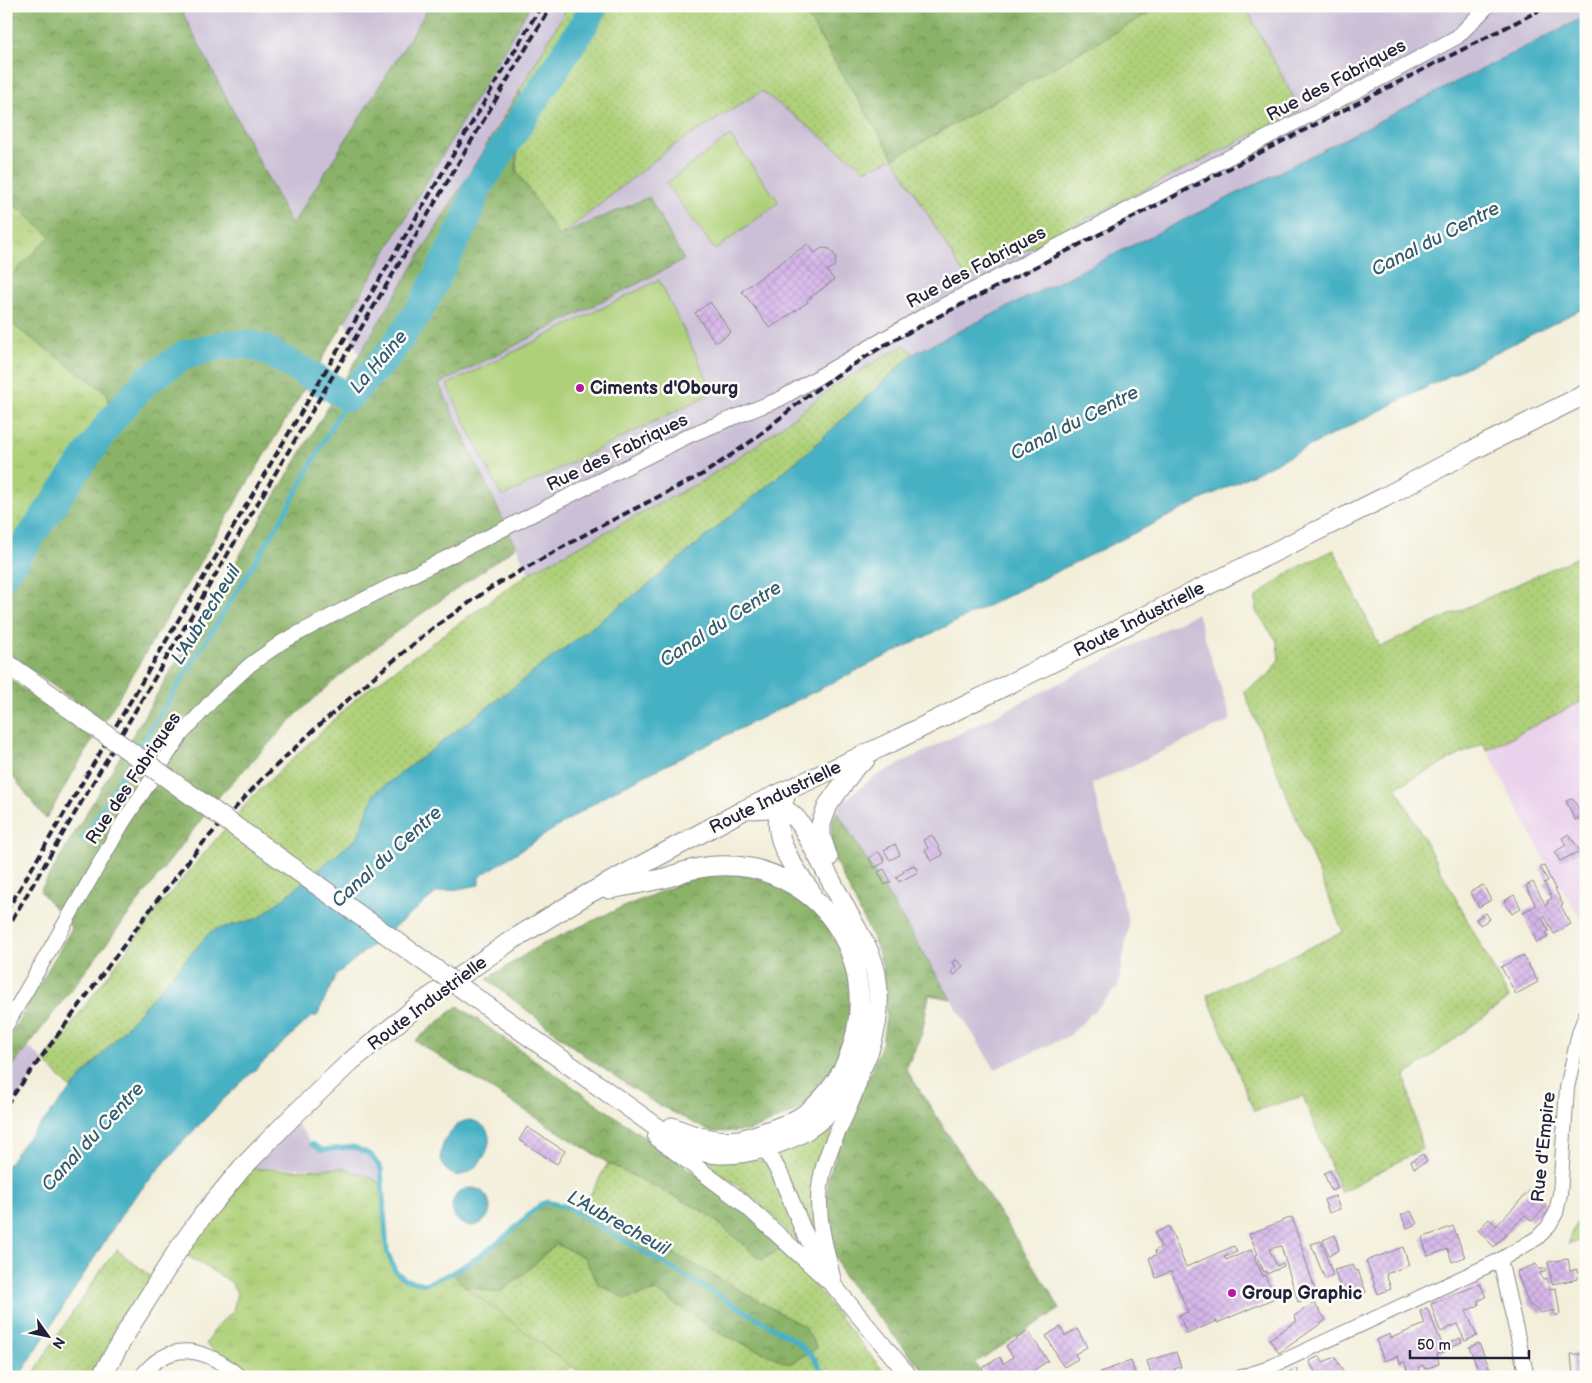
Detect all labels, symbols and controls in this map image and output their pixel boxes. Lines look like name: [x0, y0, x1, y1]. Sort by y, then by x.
street label: Rue des Fabriques: [1263, 35, 1409, 126]
water label: Canal du Centre: [1368, 197, 1503, 281]
street label: Rue des Fabriques: [903, 222, 1049, 313]
water label: La Haine: [345, 326, 413, 398]
place label: Ciments d'Obourg: [590, 378, 738, 399]
water label: Canal du Centre: [1007, 381, 1142, 465]
marker: Ciments d'Obourg: [574, 382, 586, 394]
street label: Rue des Fabriques: [543, 409, 691, 496]
water label: L'Aubrecheuil: [167, 560, 246, 669]
water label: Canal du Centre: [656, 576, 786, 672]
street label: Route Industrielle: [1070, 577, 1208, 661]
street label: Rue des Fabriques: [82, 708, 185, 848]
street label: Route Industrielle: [706, 756, 845, 838]
water label: Canal du Centre: [327, 802, 447, 913]
street label: Route Industrielle: [364, 952, 491, 1055]
water label: Canal du Centre: [37, 1078, 149, 1196]
street label: Rue d'Empire: [1527, 1090, 1560, 1203]
water label: L'Aubrecheuil: [563, 1186, 674, 1261]
place label: Group Graphic: [1242, 1283, 1362, 1304]
marker: Group Graphic: [1226, 1287, 1238, 1299]
north arrow: [22, 1310, 72, 1360]
scale bar: [1410, 1328, 1528, 1360]
text: N: [48, 1334, 68, 1352]
text: 50 m: [1417, 1336, 1451, 1355]

